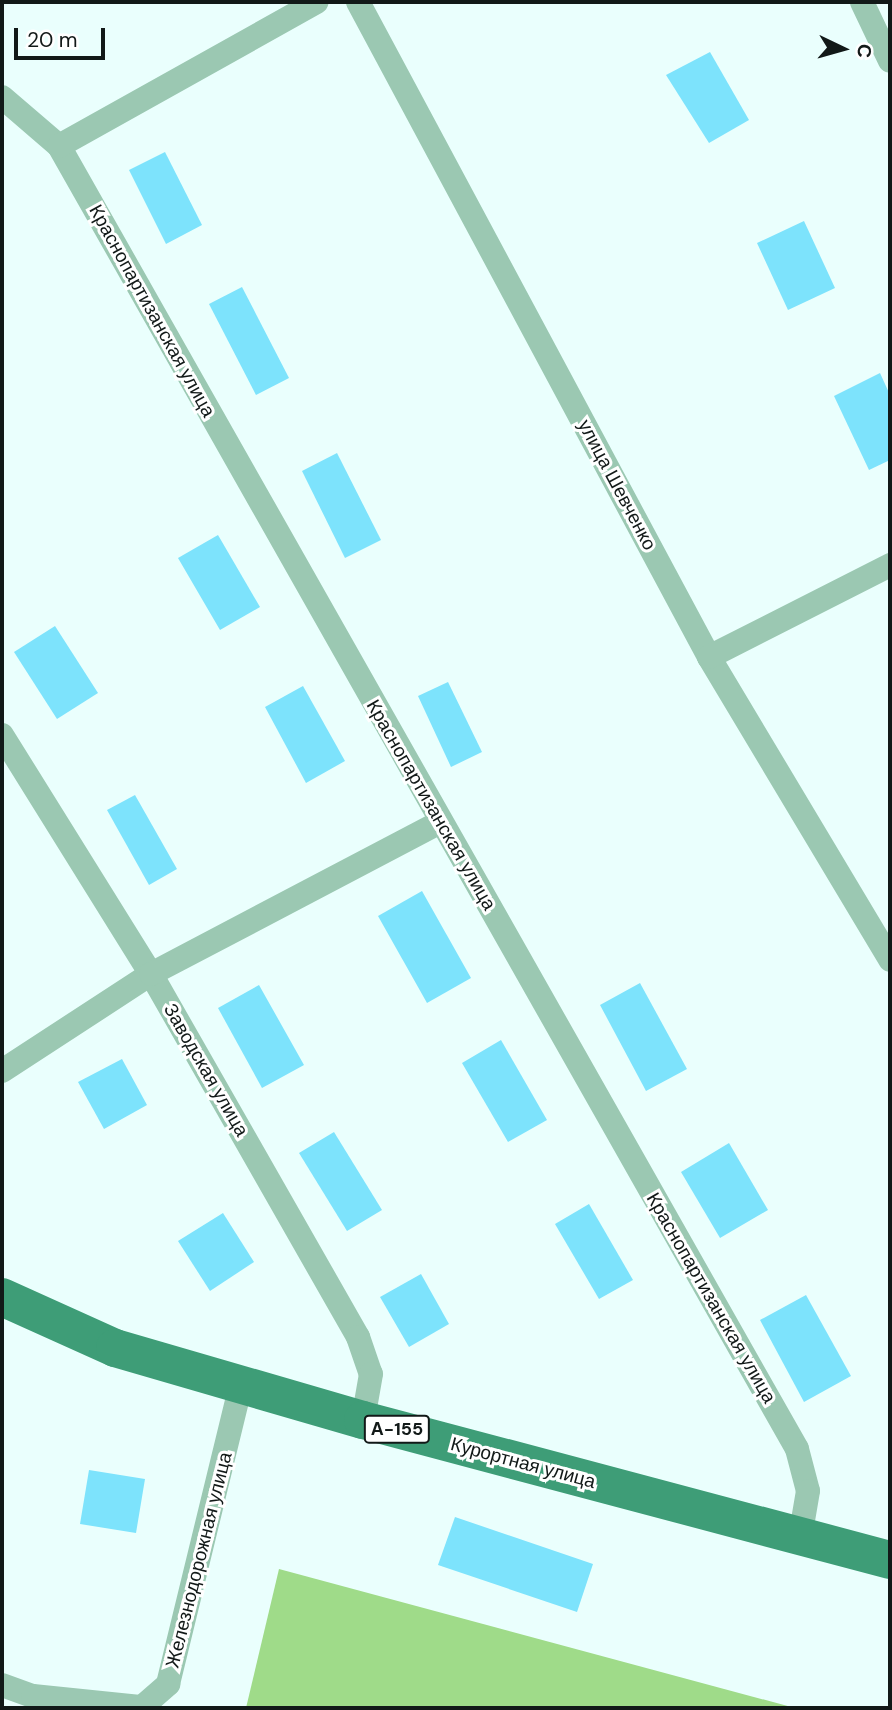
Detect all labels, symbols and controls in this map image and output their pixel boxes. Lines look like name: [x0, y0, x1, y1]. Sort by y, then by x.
scale bar: [18, 14, 108, 58]
north arrow: [808, 14, 878, 84]
text: 20 m: [27, 26, 78, 54]
text: С: [851, 43, 877, 59]
street label: Краснопартизанская улица: [84, 201, 220, 421]
street label: улица Шевченко: [573, 416, 661, 554]
street label: Краснопартизанская улица: [361, 696, 501, 914]
street label: Заводская улица: [159, 1000, 253, 1140]
street label: Краснопартизанская улица: [641, 1189, 781, 1407]
road number: А-155: [364, 1414, 430, 1444]
street label: Курортная улица: [448, 1433, 598, 1493]
street label: Железнодорожная улица: [161, 1450, 237, 1670]

